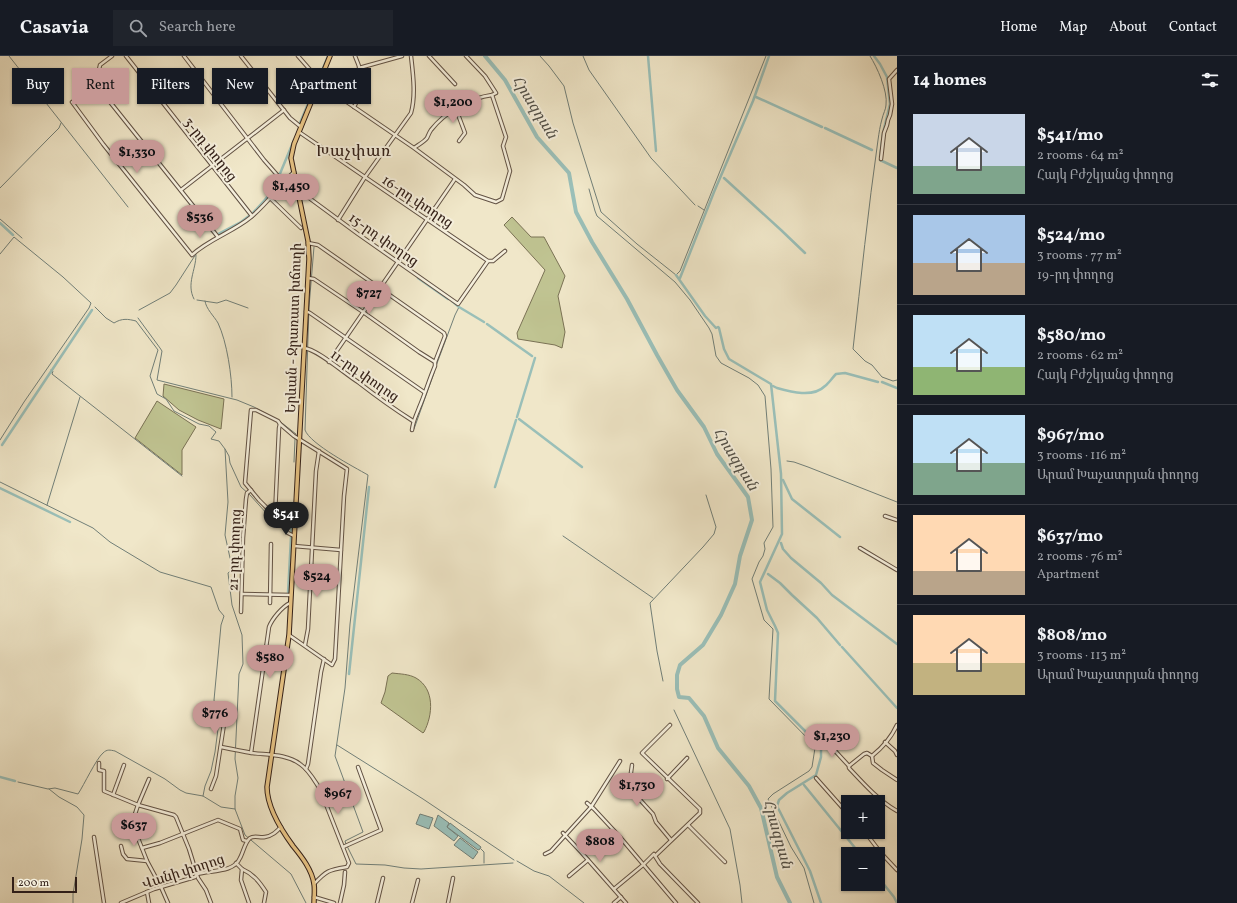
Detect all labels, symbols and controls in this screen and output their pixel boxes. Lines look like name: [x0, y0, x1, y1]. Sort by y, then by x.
search box: [113, 10, 393, 46]
text: Casavia: [20, 15, 89, 41]
icon: search: [127, 17, 149, 39]
text: Search here: [159, 17, 236, 38]
text: Home: [1000, 18, 1037, 37]
text: Map: [1059, 18, 1087, 37]
text: About: [1109, 18, 1147, 37]
text: Contact: [1169, 18, 1217, 37]
chip: Buy: [12, 68, 64, 104]
chip: Rent: [72, 68, 129, 104]
chip: Filters: [137, 68, 204, 104]
chip: New: [212, 68, 268, 104]
chip: Apartment: [276, 68, 371, 104]
text: 14 homes: [913, 69, 987, 92]
icon: filters: [1199, 69, 1221, 91]
water label: Հրազդան: [506, 72, 562, 144]
pin: $1,200: [420, 90, 486, 124]
text: $1,200: [433, 94, 473, 112]
street label: 3-րդ փողոց: [179, 114, 241, 186]
text: $541/mo: [1037, 124, 1103, 147]
icon: home: [945, 130, 993, 178]
pin: $1,330: [104, 140, 170, 174]
district label: Խաչփառ: [316, 141, 392, 163]
text: $1,330: [118, 144, 156, 162]
text: 2 rooms · 64 m²: [1037, 147, 1124, 165]
text: Հայկ Բժշկյանց փողոց: [1037, 167, 1174, 185]
street label: 16-րդ փողոց: [378, 171, 457, 233]
pin: $1,450: [258, 174, 324, 208]
text: $1,450: [272, 178, 310, 196]
pin: $536: [176, 205, 224, 239]
text: $536: [186, 209, 214, 227]
street label: 15-րդ փողոց: [344, 209, 422, 271]
text: $524/mo: [1037, 224, 1105, 247]
icon: home: [945, 231, 993, 279]
street label: Երևան - Ջրառատ խճուղի: [282, 243, 307, 413]
text: 3 rooms · 77 m²: [1037, 247, 1122, 265]
text: 19-րդ փողոց: [1037, 267, 1114, 285]
pin: $727: [345, 281, 393, 315]
text: $727: [356, 285, 382, 303]
text: $580/mo: [1037, 324, 1106, 347]
icon: home: [945, 331, 993, 379]
street label: 11-րդ փողոց: [326, 346, 402, 407]
text: 2 rooms · 62 m²: [1037, 347, 1123, 365]
text: Հայկ Բժշկյանց փողոց: [1037, 367, 1174, 385]
water label: Հրազդան: [707, 424, 763, 496]
text: $967/mo: [1037, 424, 1104, 447]
icon: home: [945, 431, 993, 479]
text: 3 rooms · 116 m²: [1037, 447, 1126, 465]
text: Արամ Խաչատրյան փողոց: [1037, 467, 1199, 485]
pin: $541: [262, 502, 310, 536]
text: $541: [273, 506, 299, 524]
street label: 21-րդ փողոց: [225, 509, 246, 591]
text: $637/mo: [1037, 525, 1103, 548]
icon: home: [945, 531, 993, 579]
text: 2 rooms · 76 m²: [1037, 548, 1122, 566]
pin: $524: [293, 564, 341, 598]
text: Apartment: [1037, 566, 1100, 584]
text: $524: [303, 568, 331, 586]
text: $808/mo: [1037, 624, 1107, 647]
icon: home: [945, 631, 993, 679]
pin: $580: [246, 645, 294, 679]
text: 3 rooms · 113 m²: [1037, 647, 1126, 665]
text: $580: [256, 649, 284, 667]
text: Արամ Խաչատրյան փողոց: [1037, 667, 1199, 685]
pin: $776: [191, 701, 239, 735]
text: $776: [202, 705, 228, 723]
pin: $1,230: [799, 724, 865, 758]
text: $1,230: [813, 728, 851, 746]
pin: $1,730: [604, 773, 670, 807]
text: $1,730: [619, 777, 655, 795]
pin: $967: [314, 781, 362, 815]
text: $967: [324, 785, 352, 803]
map controls: [841, 795, 885, 891]
button: +: [841, 795, 885, 839]
water label: Հրազդան: [757, 798, 797, 872]
pin: $637: [110, 813, 158, 847]
text: $637: [120, 817, 148, 835]
pin: $808: [576, 829, 624, 863]
text: $808: [585, 833, 615, 851]
button: −: [841, 847, 885, 891]
street label: Վանի փողոց: [140, 850, 227, 895]
scale bar: [12, 875, 77, 894]
text: 200 m: [18, 876, 49, 891]

